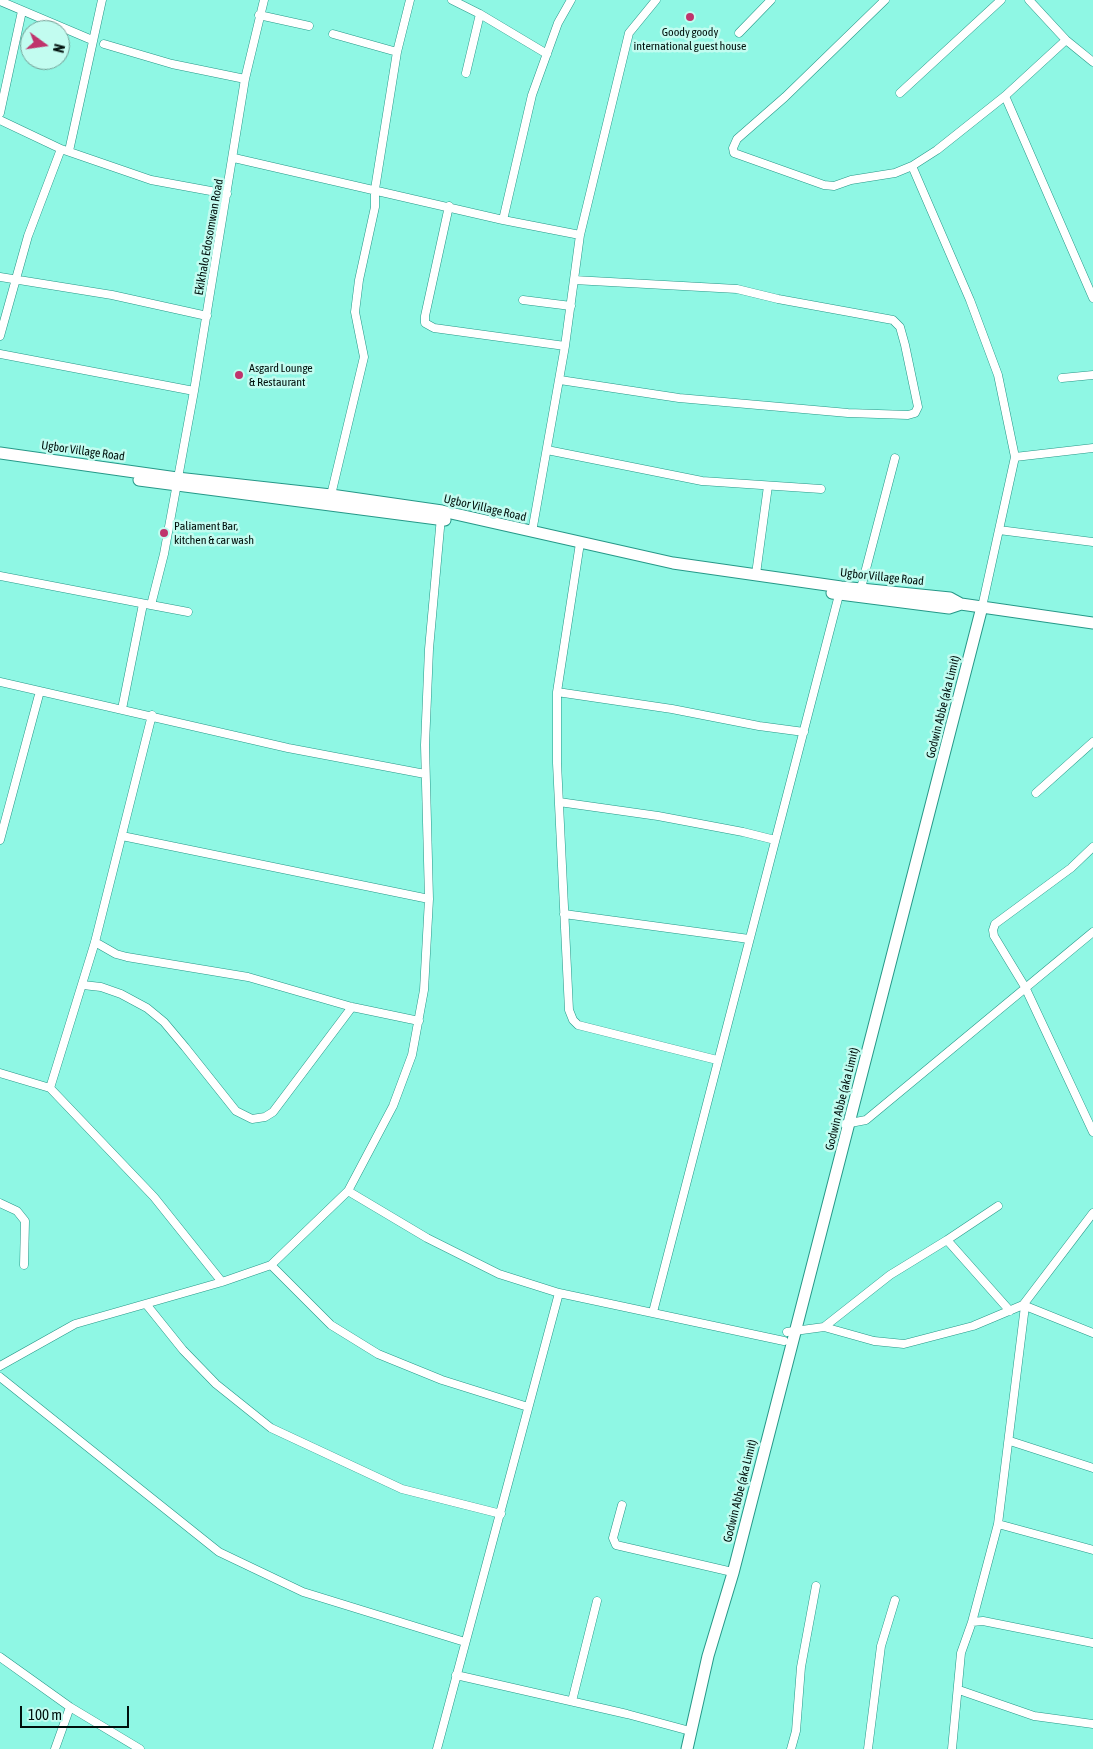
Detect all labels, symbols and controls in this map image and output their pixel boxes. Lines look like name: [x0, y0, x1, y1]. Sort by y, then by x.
marker: Goody goody international guest house: [684, 11, 696, 23]
north arrow: [20, 20, 70, 70]
place label: Goody goody international guest house: [633, 25, 747, 53]
text: N: [50, 42, 67, 54]
street label: Ekikhalo Edosomwan Road: [192, 178, 226, 296]
place label: Asgard Lounge & Restaurant: [249, 361, 313, 389]
marker: Asgard Lounge & Restaurant: [233, 369, 245, 381]
street label: Ugbor Village Road: [40, 438, 126, 464]
street label: Ugbor Village Road: [442, 492, 528, 524]
place label: Paliament Bar, kitchen & car wash: [174, 519, 254, 547]
marker: Paliament Bar, kitchen & car wash: [158, 527, 170, 539]
street label: Ugbor Village Road: [839, 565, 925, 589]
street label: Godwin Abbe (aka Limit): [923, 654, 963, 760]
street label: Godwin Abbe (aka Limit): [822, 1046, 862, 1152]
street label: Godwin Abbe (aka Limit): [720, 1438, 760, 1544]
scale bar: [22, 1696, 131, 1728]
text: 100 m: [28, 1706, 62, 1723]

